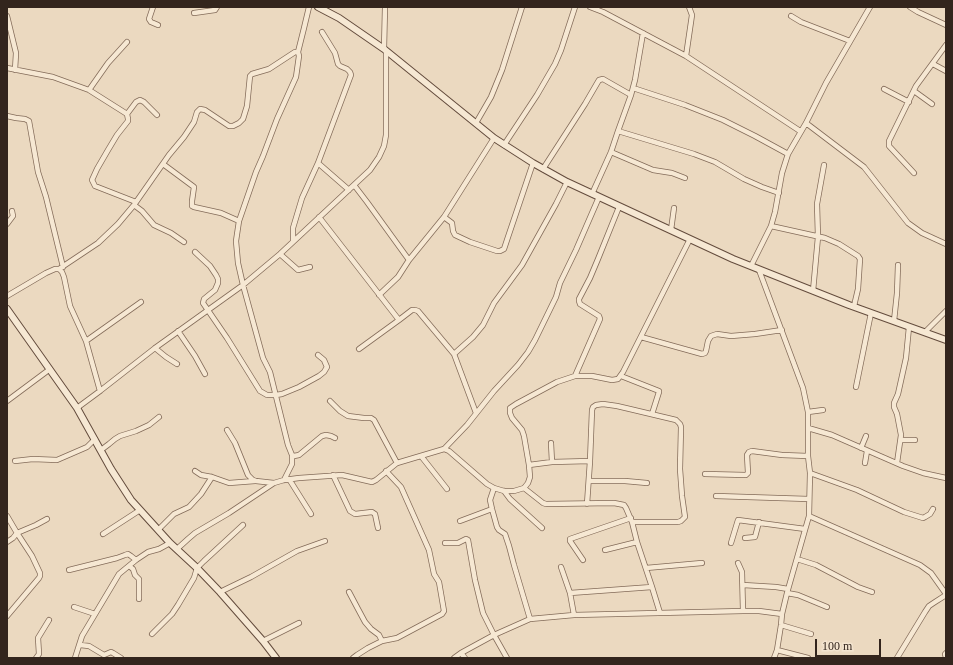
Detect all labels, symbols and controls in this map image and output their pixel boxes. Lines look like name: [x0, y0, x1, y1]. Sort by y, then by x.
scale bar: [817, 631, 883, 657]
text: 100 m: [822, 639, 852, 653]

